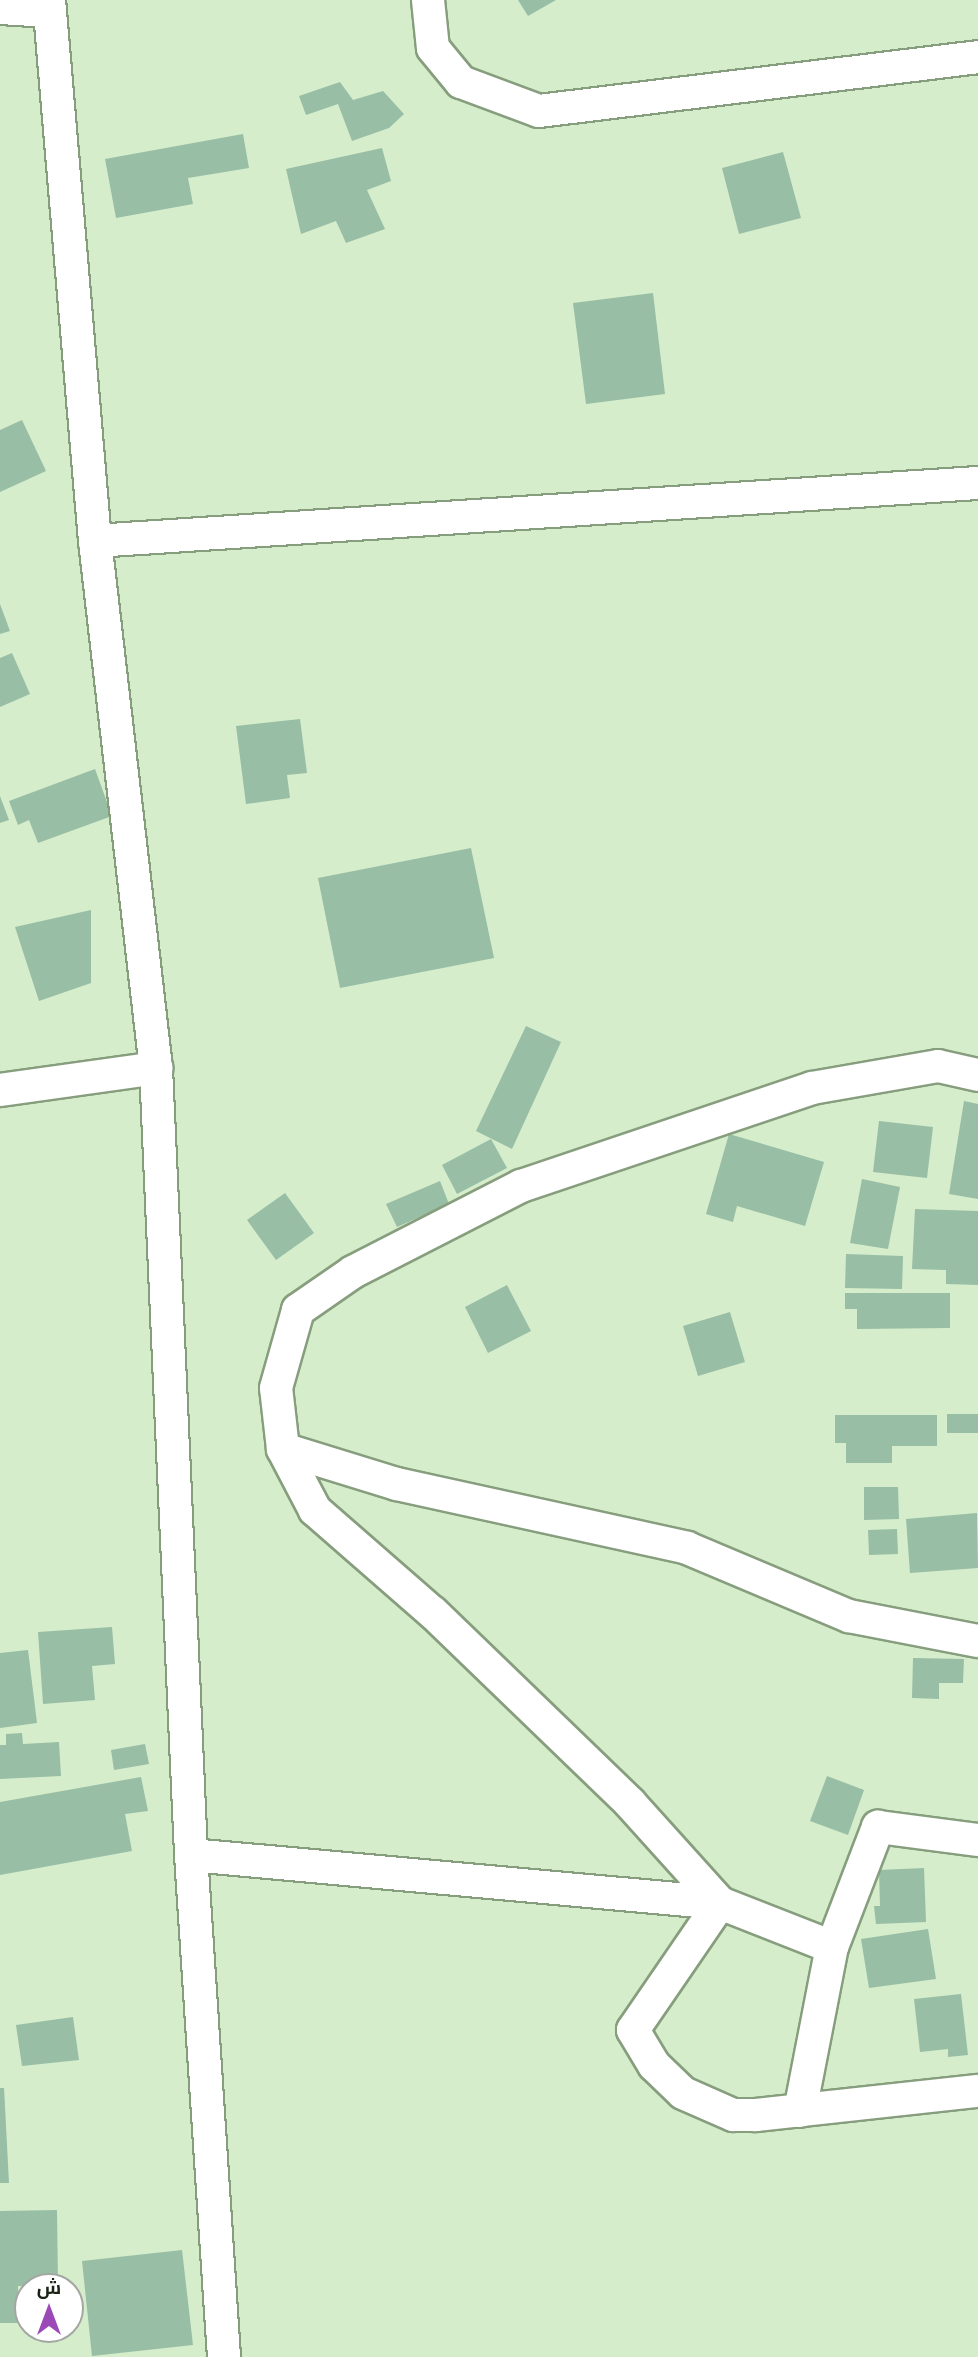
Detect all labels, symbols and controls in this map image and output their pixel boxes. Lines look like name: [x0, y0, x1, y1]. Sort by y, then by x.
north arrow: [14, 2273, 84, 2343]
text: ش: [37, 2277, 61, 2301]

